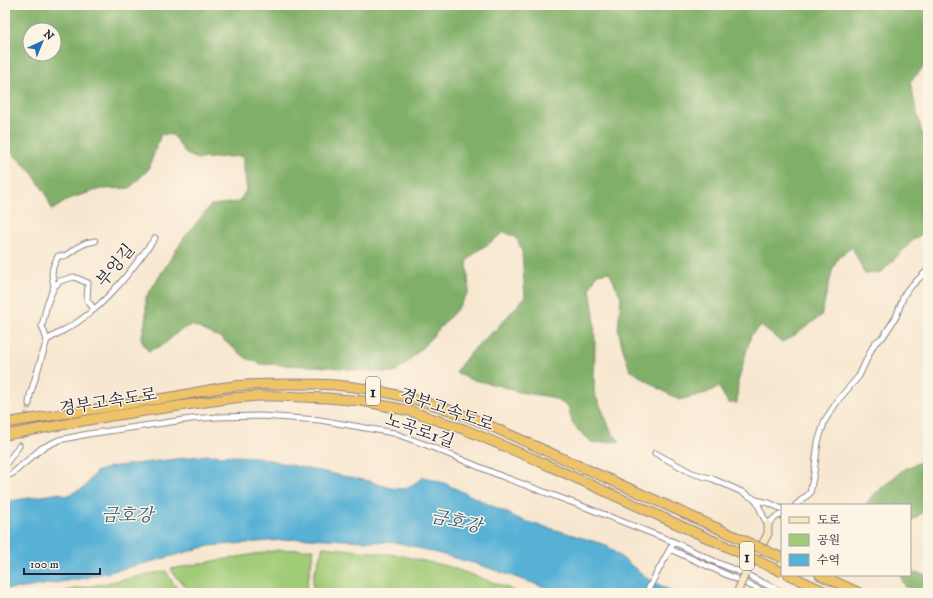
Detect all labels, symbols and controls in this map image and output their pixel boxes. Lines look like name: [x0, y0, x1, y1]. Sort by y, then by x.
north arrow: [22, 22, 62, 62]
text: N: [40, 27, 56, 44]
street label: 부엉길: [92, 240, 140, 292]
road number: 1: [366, 377, 380, 405]
street label: 경부고속도로: [58, 383, 159, 421]
street label: 경부고속도로: [397, 384, 497, 437]
street label: 노곡로1길: [382, 409, 457, 453]
legend: [781, 504, 911, 576]
water label: 금호강: [101, 505, 156, 527]
water label: 금호강: [428, 506, 486, 539]
text: 도로: [817, 513, 841, 528]
text: 공원: [817, 533, 840, 548]
road number: 1: [740, 542, 754, 570]
scale bar: [24, 550, 100, 576]
text: 수역: [817, 553, 840, 568]
text: 100 m: [30, 557, 59, 572]

